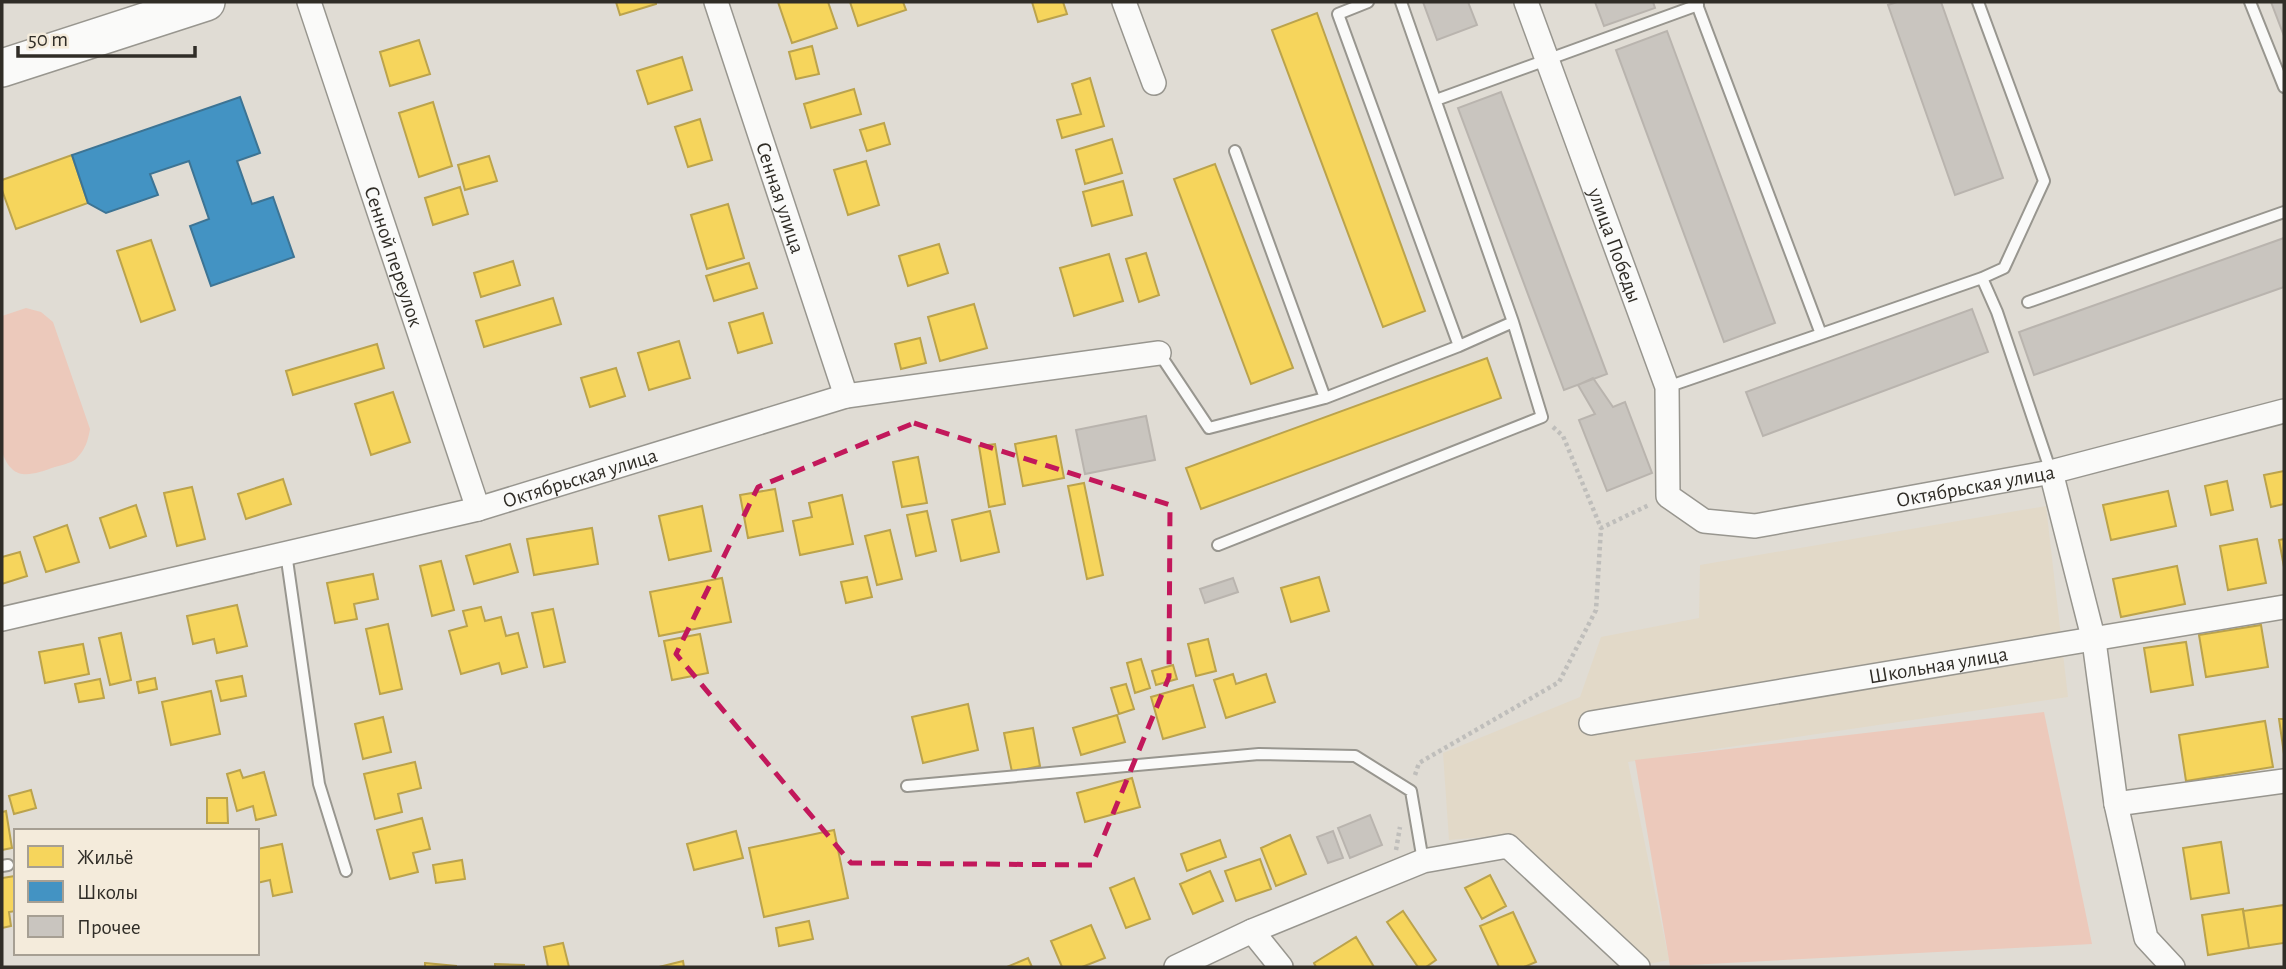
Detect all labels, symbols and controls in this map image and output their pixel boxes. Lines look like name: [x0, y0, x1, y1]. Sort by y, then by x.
scale bar: [18, 14, 194, 58]
text: 50 m: [28, 29, 68, 50]
street label: Сенная улица: [752, 139, 809, 256]
street label: Сенной переулок: [361, 183, 427, 330]
street label: улица Победы: [1584, 184, 1646, 305]
street label: Октябрьская улица: [500, 444, 660, 511]
street label: Октябрьская улица: [1894, 461, 2057, 511]
street label: Школьная улица: [1867, 643, 2010, 687]
legend: [14, 829, 259, 955]
text: Жильё: [77, 847, 133, 868]
text: Школы: [77, 882, 138, 903]
text: Прочее: [77, 917, 141, 938]

